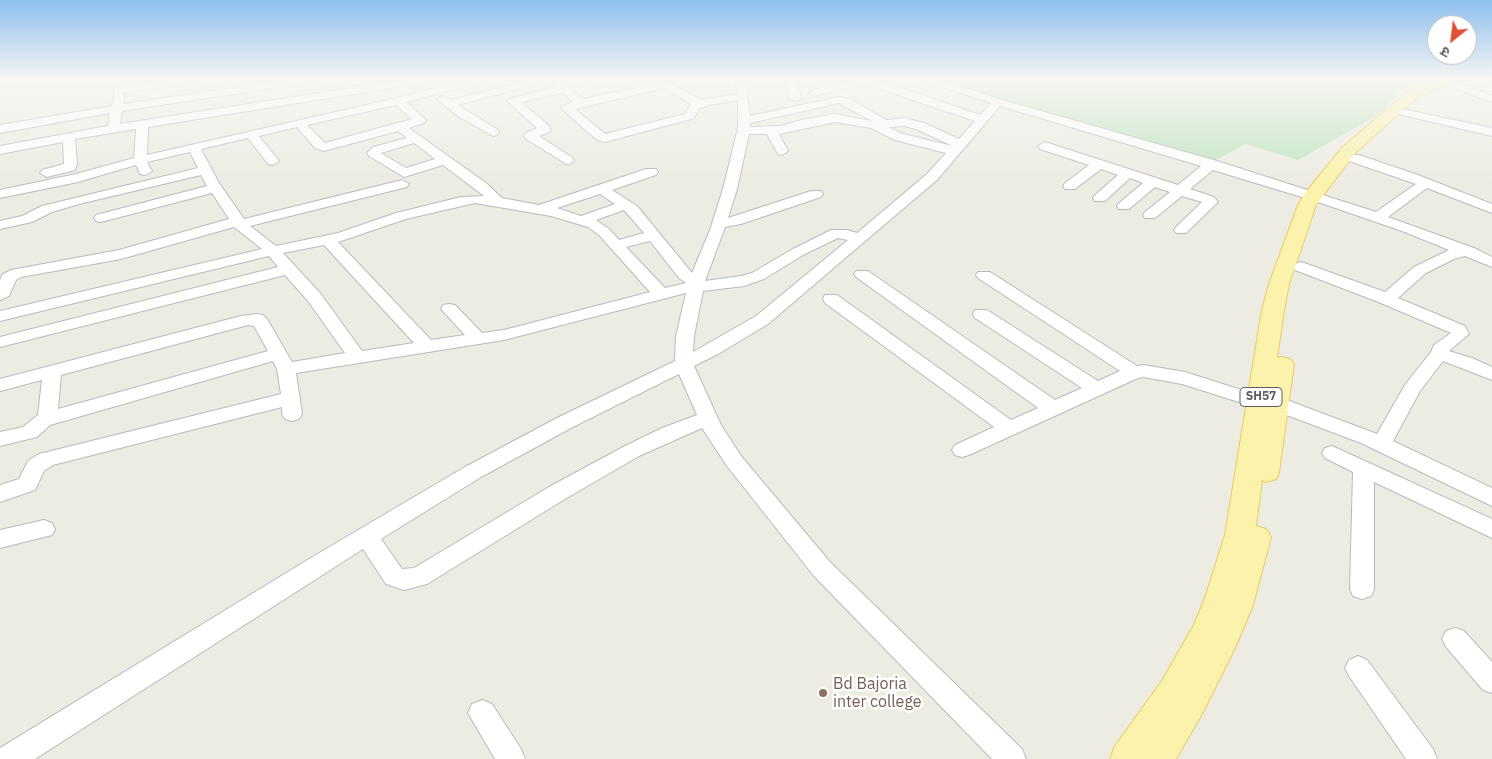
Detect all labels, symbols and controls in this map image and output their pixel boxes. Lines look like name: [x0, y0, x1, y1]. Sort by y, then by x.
north arrow: [1427, 15, 1477, 65]
text: उ: [1437, 42, 1453, 62]
road number: SH57: [1240, 388, 1282, 407]
place label: Bd Bajoria inter college: [833, 674, 922, 712]
marker: Bd Bajoria inter college: [817, 687, 829, 699]

